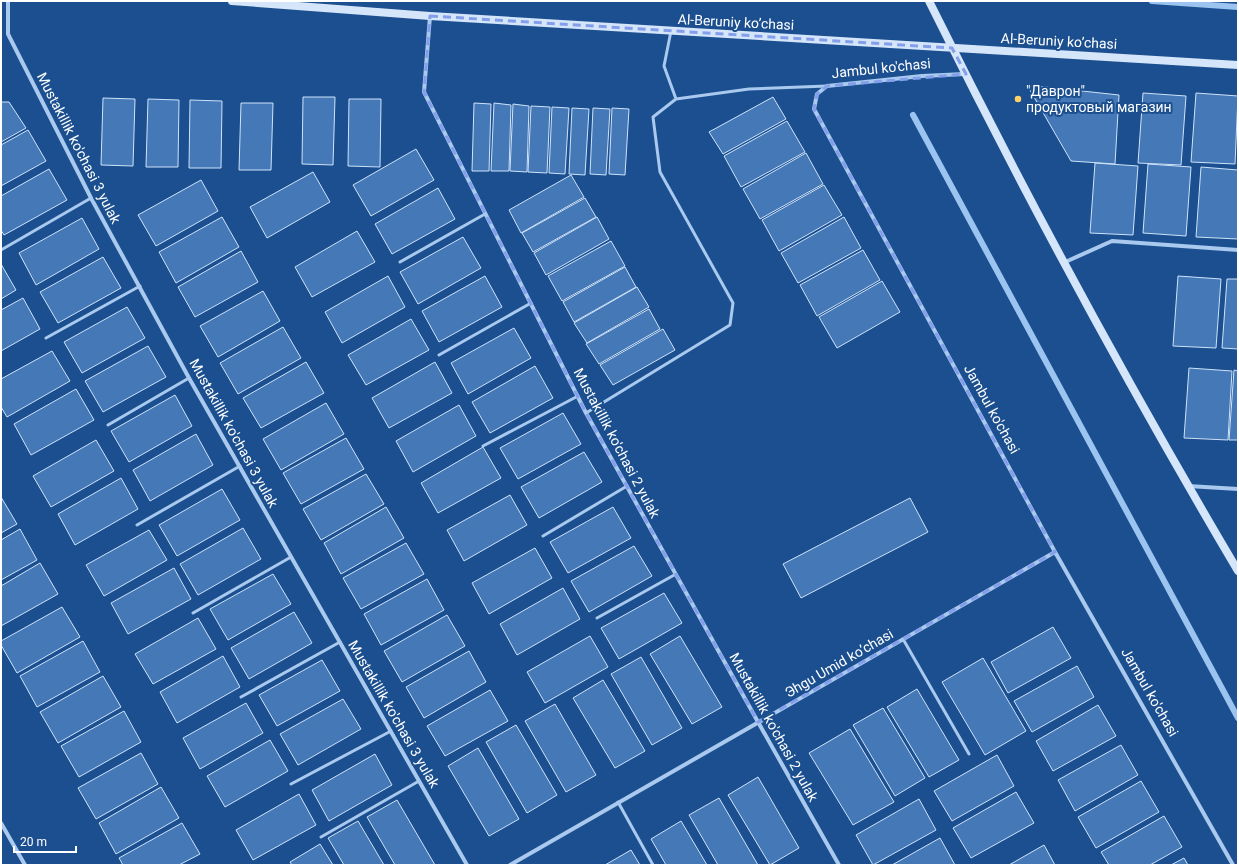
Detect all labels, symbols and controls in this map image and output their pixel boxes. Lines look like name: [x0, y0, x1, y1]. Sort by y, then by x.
street label: Al-Beruniy ko’chasi: [677, 11, 795, 33]
street label: Al-Beruniy ko’chasi: [1000, 30, 1118, 52]
street label: Jambul ko'chasi: [831, 55, 931, 81]
street label: Mustakillik ko'chasi 3 yulak: [34, 70, 125, 227]
place label: "Даврон" продуктовый магазин: [1026, 83, 1172, 115]
marker: "Даврон" продуктовый магазин: [1013, 94, 1023, 104]
street label: Mustakillik ko'chasi 3 yulak: [186, 356, 282, 511]
street label: Jambul ko'chasi: [961, 362, 1023, 456]
street label: Mustakillik ko'chasi 2 yulak: [571, 365, 664, 521]
street label: Эhgu Umid ko’chasi: [782, 625, 896, 701]
street label: Mustakillik ko'chasi 3 yulak: [345, 638, 443, 791]
street label: Jambul ko'chasi: [1118, 645, 1182, 739]
street label: Mustakillik ko'chasi 2 yulak: [726, 650, 822, 805]
scale bar: [14, 828, 76, 854]
text: 20 m: [20, 835, 47, 849]

